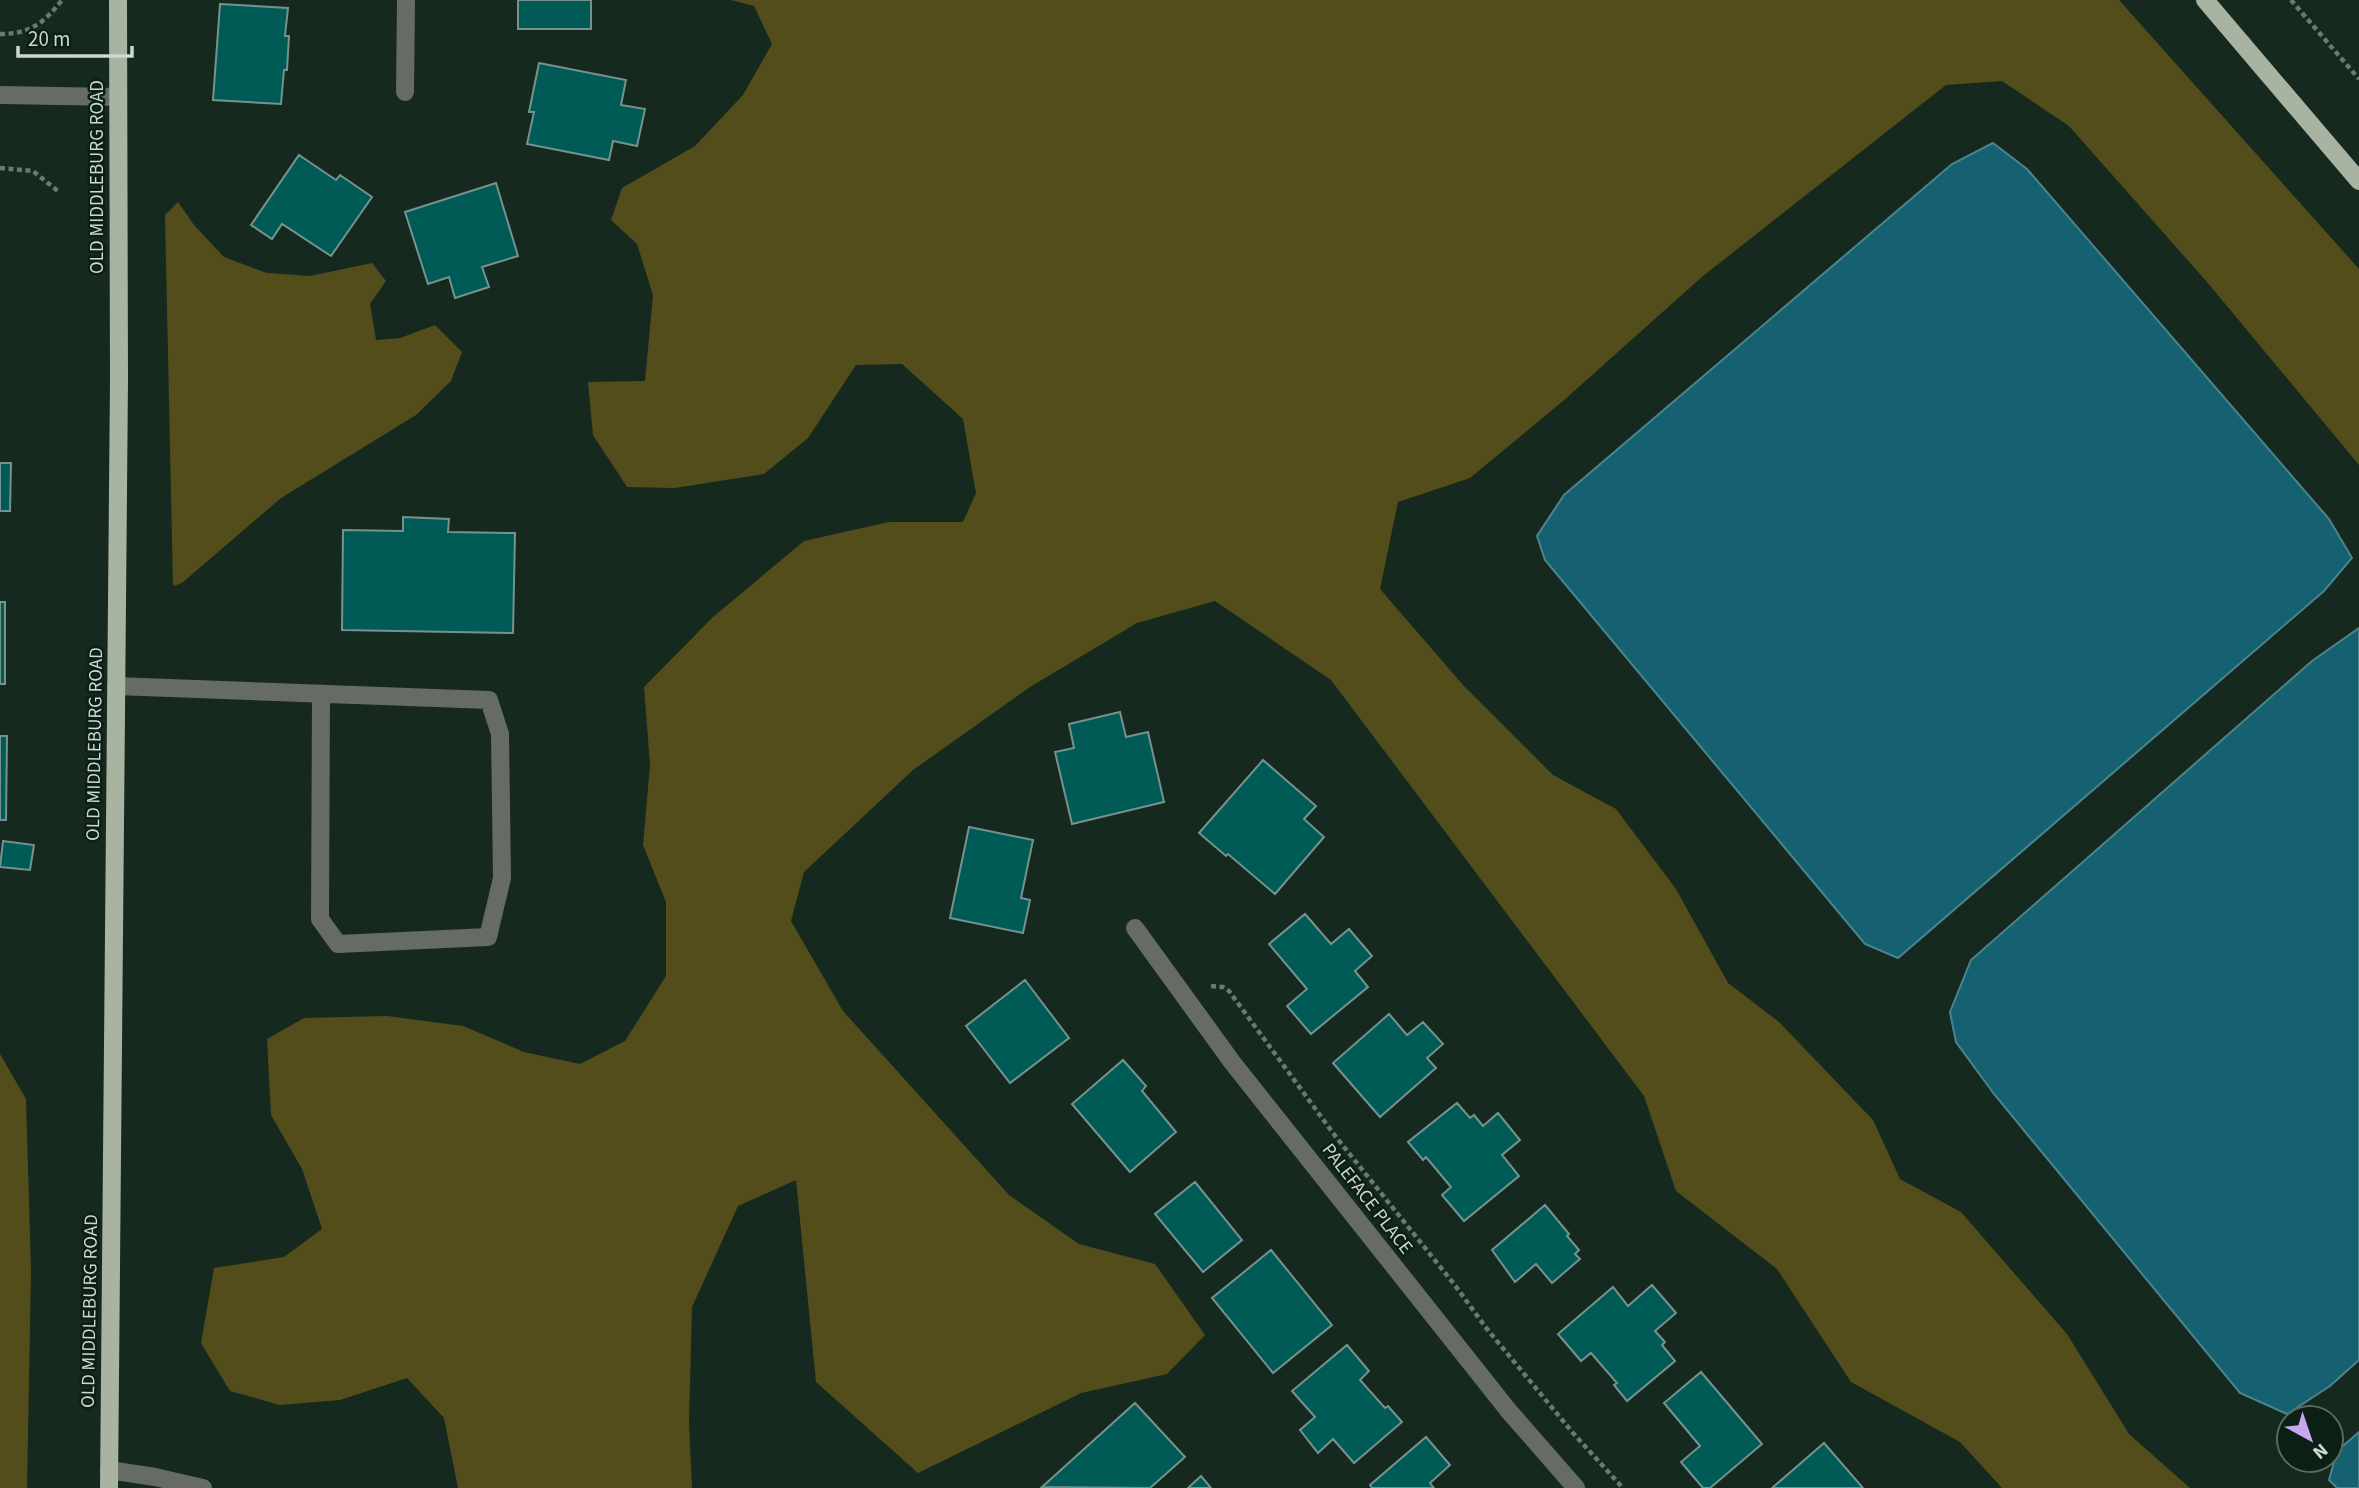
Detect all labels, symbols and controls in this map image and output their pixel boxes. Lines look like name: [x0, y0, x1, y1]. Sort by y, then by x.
scale bar: [18, 14, 131, 58]
text: 20 m: [28, 24, 70, 54]
street label: OLD MIDDLEBURG ROAD: [84, 80, 111, 274]
street label: OLD MIDDLEBURG ROAD: [80, 647, 110, 841]
street label: PALEFACE PLACE: [1315, 1138, 1419, 1260]
street label: OLD MIDDLEBURG ROAD: [75, 1214, 105, 1408]
north arrow: [2275, 1404, 2345, 1474]
text: N: [2306, 1436, 2333, 1465]

